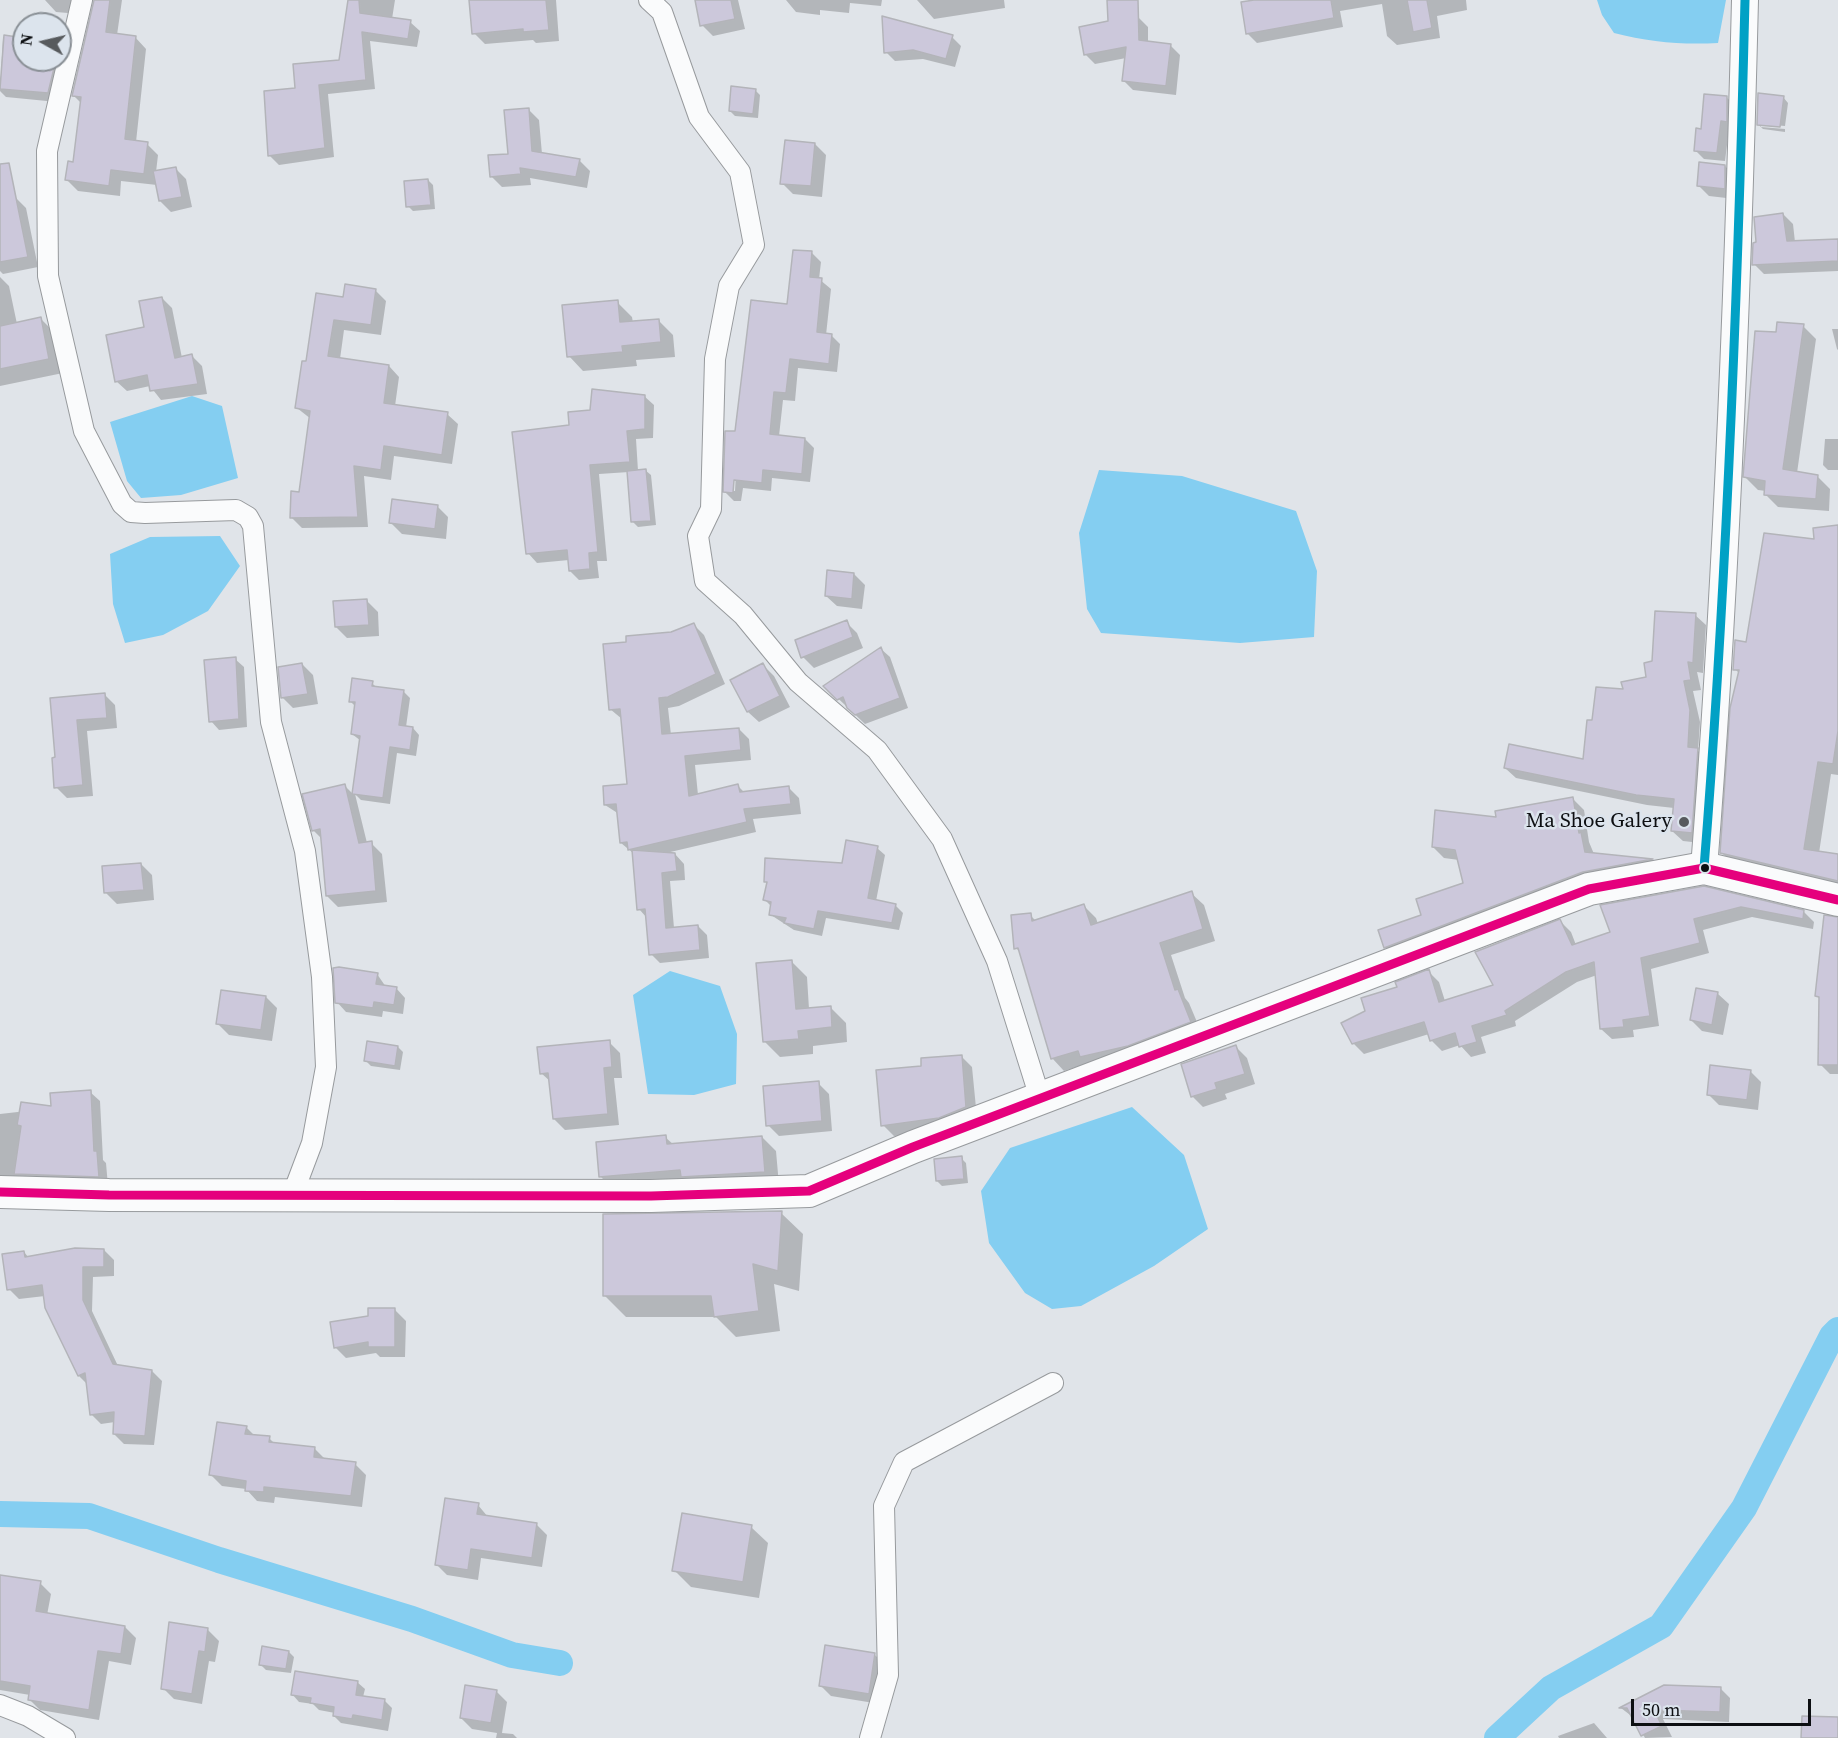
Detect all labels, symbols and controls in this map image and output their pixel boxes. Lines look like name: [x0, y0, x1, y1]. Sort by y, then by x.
north arrow: [12, 12, 72, 72]
text: N: [14, 32, 38, 47]
place label: Ma Shoe Galery: [1526, 809, 1672, 835]
marker: Ma Shoe Galery: [1677, 815, 1691, 829]
unlabelled marker: [1699, 862, 1711, 874]
scale bar: [1634, 1687, 1814, 1725]
text: 50 m: [1642, 1697, 1680, 1722]

